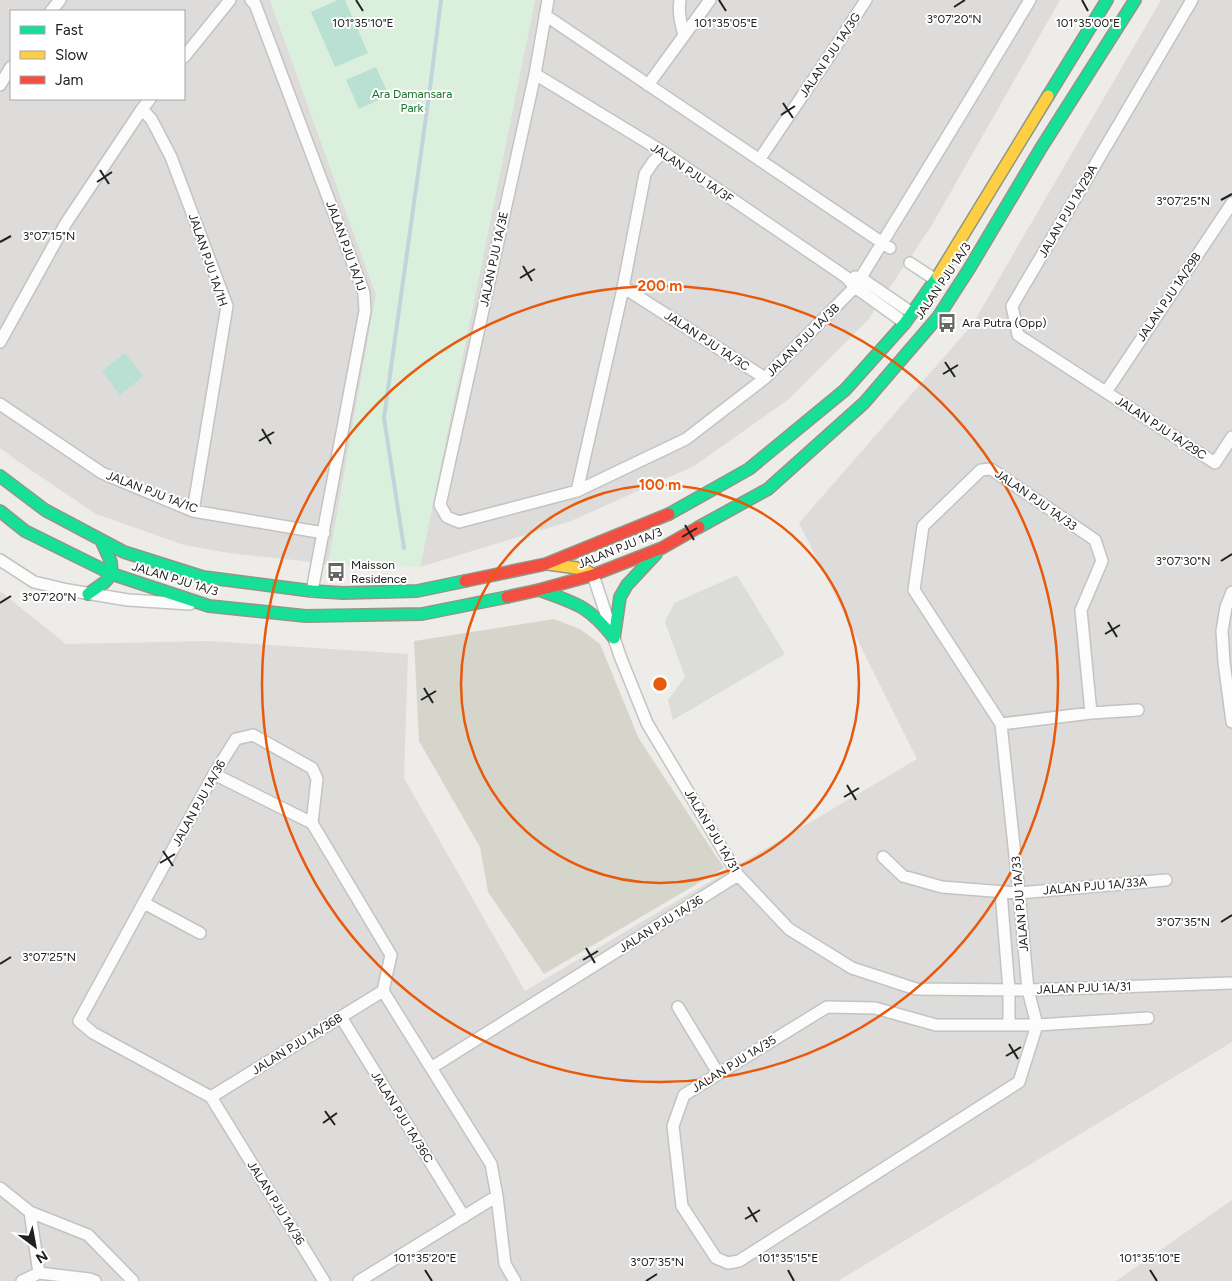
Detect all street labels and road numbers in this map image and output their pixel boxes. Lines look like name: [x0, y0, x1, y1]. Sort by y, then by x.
street label: JALAN PJU 1A/3G: [797, 10, 863, 100]
street label: JALAN PJU 1A/3F: [648, 140, 736, 206]
street label: JALAN PJU 1A/29A: [1036, 162, 1100, 260]
street label: JALAN PJU 1A/1J: [323, 199, 369, 293]
street label: JALAN PJU 1A/3E: [477, 210, 511, 308]
street label: JALAN PJU 1A/1H: [186, 212, 230, 308]
street label: JALAN PJU 1A/3: [912, 240, 974, 322]
street label: JALAN PJU 1A/29B: [1134, 250, 1204, 344]
street label: JALAN PJU 1A/3B: [764, 301, 842, 379]
street label: JALAN PJU 1A/3C: [662, 308, 752, 374]
street label: JALAN PJU 1A/29C: [1113, 393, 1209, 463]
street label: JALAN PJU 1A/33: [993, 467, 1079, 533]
street label: JALAN PJU 1A/1C: [104, 468, 200, 516]
street label: JALAN PJU 1A/3: [576, 525, 664, 571]
street label: JALAN PJU 1A/3: [130, 559, 220, 599]
street label: JALAN PJU 1A/36: [169, 757, 229, 849]
street label: JALAN PJU 1A/31: [682, 787, 742, 875]
street label: JALAN PJU 1A/33: [1009, 855, 1031, 953]
street label: JALAN PJU 1A/33A: [1042, 874, 1148, 898]
street label: JALAN PJU 1A/36: [616, 892, 706, 956]
street label: JALAN PJU 1A/31: [1036, 979, 1132, 997]
street label: JALAN PJU 1A/36B: [249, 1011, 345, 1077]
street label: JALAN PJU 1A/35: [689, 1032, 779, 1096]
street label: JALAN PJU 1A/36C: [368, 1069, 436, 1166]
street label: JALAN PJU 1A/36: [244, 1158, 308, 1248]

